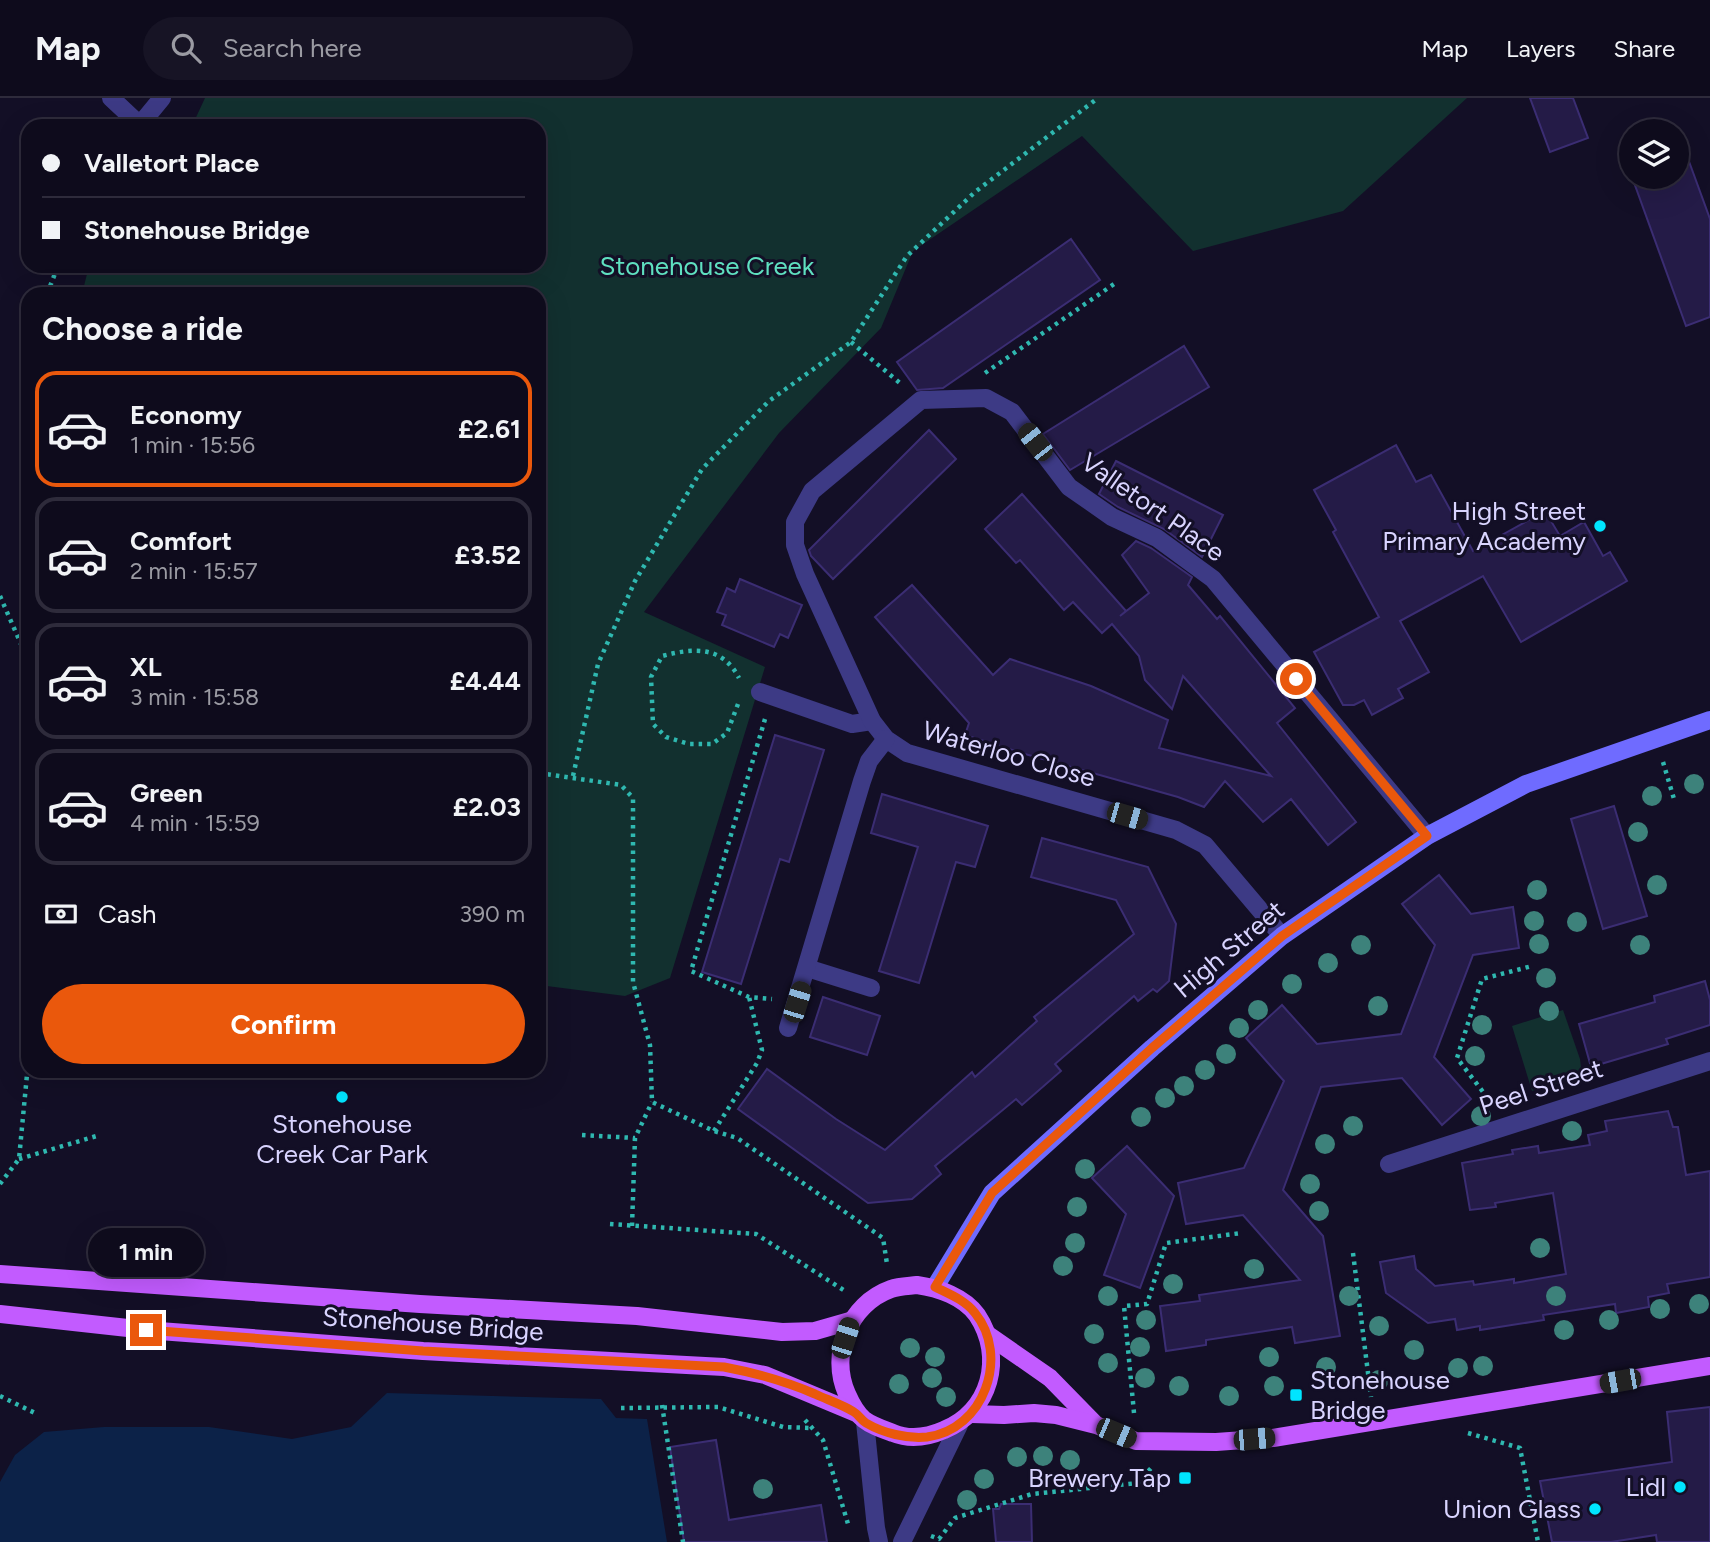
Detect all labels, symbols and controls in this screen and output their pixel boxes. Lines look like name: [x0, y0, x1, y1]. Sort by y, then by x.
search box: [143, 17, 633, 80]
text: Map: [35, 29, 101, 68]
icon: search: [167, 29, 205, 67]
text: Search here: [223, 32, 362, 64]
text: Map: [1421, 34, 1468, 63]
text: Layers: [1506, 34, 1575, 63]
text: Share: [1613, 34, 1675, 63]
map controls: [1619, 119, 1689, 189]
button: layers: [1619, 119, 1689, 189]
text: Valletort Place: [84, 147, 259, 179]
text: Stonehouse Bridge: [84, 214, 310, 246]
park label: Stonehouse Creek: [600, 250, 815, 282]
text: Choose a ride: [42, 310, 243, 348]
icon: car: [46, 398, 109, 461]
text: Economy: [130, 399, 242, 431]
text: £2.61: [458, 413, 521, 445]
car: [1014, 419, 1057, 465]
text: 1 min · 15:56: [130, 431, 255, 459]
street label: Valletort Place: [1075, 446, 1231, 568]
place label: High Street Primary Academy: [1382, 495, 1586, 557]
marker: High Street Primary Academy: [1592, 518, 1608, 534]
icon: car: [46, 524, 109, 587]
text: Comfort: [130, 525, 232, 557]
text: £3.52: [454, 539, 521, 571]
text: 2 min · 15:57: [130, 557, 258, 585]
icon: car: [46, 650, 109, 713]
text: XL: [130, 651, 162, 683]
route start: [1280, 663, 1312, 695]
text: £4.44: [450, 665, 521, 697]
text: 3 min · 15:58: [130, 683, 259, 711]
street label: Waterloo Close: [919, 714, 1099, 794]
icon: car: [46, 776, 109, 839]
text: Green: [130, 777, 203, 809]
text: £2.03: [453, 791, 521, 823]
car: [1104, 800, 1151, 832]
text: 4 min · 15:59: [130, 809, 260, 837]
street label: High Street: [1167, 893, 1291, 1005]
icon: cash: [42, 895, 80, 933]
text: Cash: [98, 898, 157, 930]
text: 390 m: [459, 900, 525, 928]
car: [781, 979, 814, 1025]
button: Confirm: [42, 984, 525, 1064]
street label: Peel Street: [1475, 1052, 1607, 1122]
marker: Stonehouse Creek Car Park: [334, 1089, 350, 1105]
place label: Stonehouse Creek Car Park: [256, 1108, 428, 1170]
callout: 1 min: [88, 1228, 204, 1278]
text: 1 min: [119, 1238, 173, 1266]
street label: Stonehouse Bridge: [321, 1300, 545, 1348]
route end: [130, 1314, 162, 1346]
car: [829, 1315, 862, 1361]
place label: Stonehouse Bridge: [1310, 1364, 1450, 1426]
car: [1598, 1367, 1643, 1395]
marker: Stonehouse Bridge: [1288, 1387, 1304, 1403]
car: [1093, 1415, 1140, 1451]
car: [1233, 1427, 1276, 1451]
place label: Brewery Tap: [1028, 1462, 1171, 1494]
marker: Brewery Tap: [1177, 1470, 1193, 1486]
place label: Lidl: [1625, 1471, 1666, 1503]
marker: Lidl: [1672, 1479, 1688, 1495]
place label: Union Glass: [1443, 1493, 1581, 1525]
marker: Union Glass: [1587, 1501, 1603, 1517]

